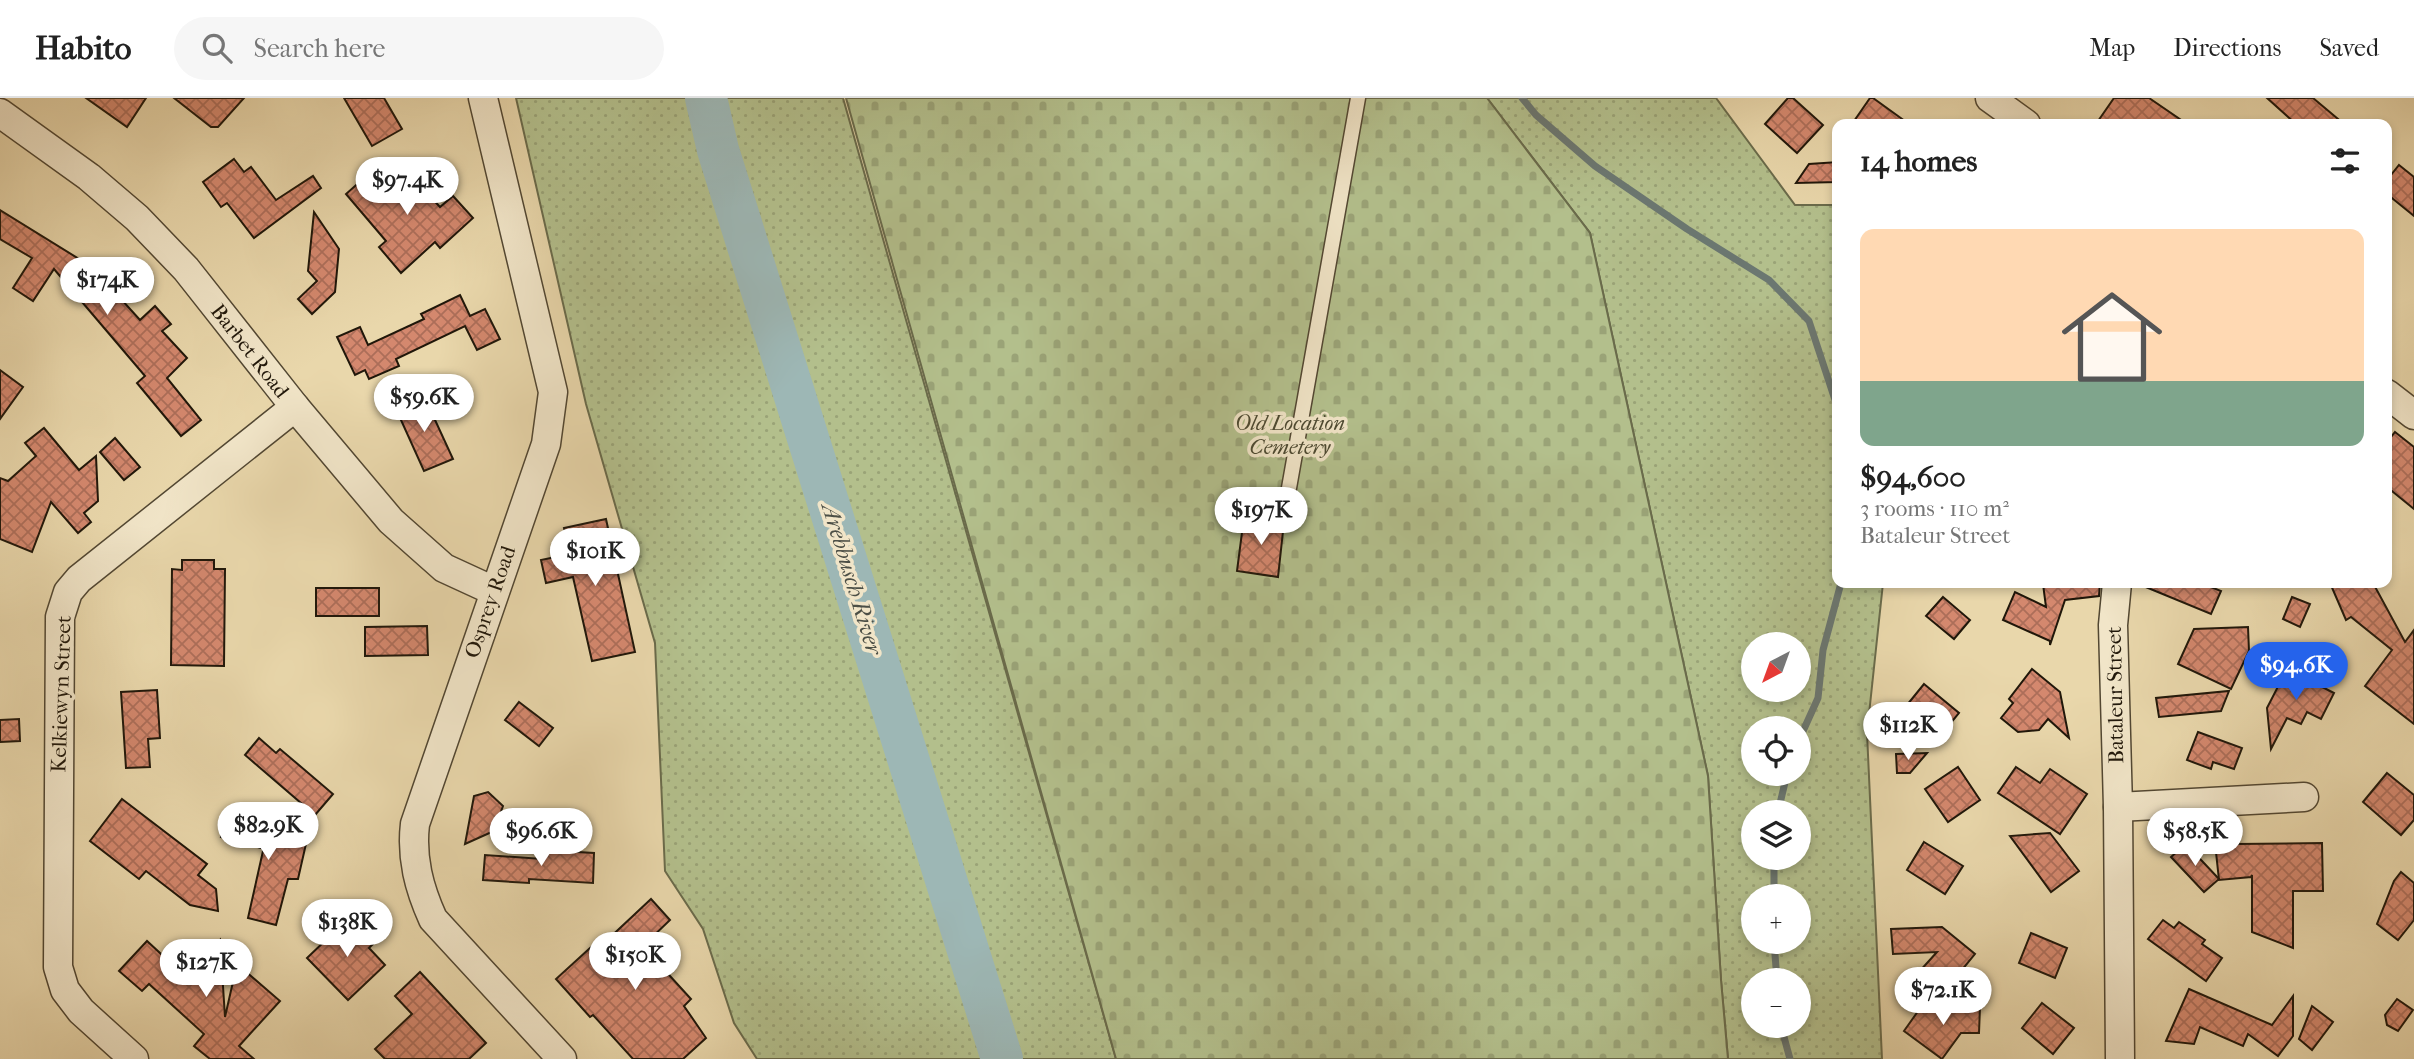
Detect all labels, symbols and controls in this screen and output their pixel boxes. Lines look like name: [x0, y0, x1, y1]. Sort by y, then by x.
search box: [174, 17, 664, 80]
text: Habito: [35, 29, 132, 68]
icon: search: [198, 29, 236, 67]
text: Search here: [254, 33, 385, 64]
text: Map: [2089, 34, 2135, 62]
text: Directions: [2173, 34, 2281, 62]
text: Saved: [2319, 34, 2379, 62]
icon: filters: [2326, 142, 2364, 180]
text: 14 homes: [1860, 144, 1977, 179]
pin: $97.4K: [350, 158, 464, 217]
text: $97.4K: [372, 166, 442, 193]
pin: $174K: [58, 258, 156, 317]
text: $174K: [76, 266, 138, 293]
icon: home: [2049, 274, 2175, 400]
street label: Barbet Road: [206, 299, 294, 403]
pin: $59.6K: [367, 374, 481, 434]
text: $59.6K: [390, 383, 458, 410]
park label: Old Location Cemetery: [1235, 411, 1345, 459]
text: $94,600: [1860, 460, 1966, 495]
pin: $197K: [1212, 488, 1310, 547]
text: 3 rooms · 110 m²: [1860, 495, 2009, 522]
text: $197K: [1231, 496, 1291, 523]
water label: Arebbusch River: [815, 497, 888, 659]
text: Bataleur Street: [1860, 522, 2010, 549]
pin: $101K: [546, 528, 644, 588]
text: $101K: [566, 537, 624, 564]
street label: Osprey Road: [460, 542, 521, 661]
street label: Kelkiewyn Street: [46, 615, 76, 773]
street label: Bataleur Street: [2102, 626, 2128, 764]
north arrow: [1741, 632, 1811, 702]
map controls: [1741, 632, 1811, 1038]
pin: $94.6K: [2239, 642, 2353, 702]
text: $94.6K: [2260, 651, 2332, 678]
pin: $112K: [1859, 702, 1957, 762]
text: $112K: [1879, 711, 1937, 738]
button: locate: [1741, 716, 1811, 786]
button: layers: [1741, 800, 1811, 870]
pin: $82.9K: [211, 802, 325, 862]
pin: $96.6K: [484, 808, 598, 868]
pin: $58.5K: [2138, 808, 2252, 868]
text: $82.9K: [234, 811, 302, 838]
text: $96.6K: [506, 817, 576, 844]
text: $58.5K: [2163, 817, 2227, 844]
button: +: [1741, 884, 1811, 954]
pin: $138K: [298, 900, 396, 959]
text: $138K: [318, 908, 376, 935]
pin: $150K: [586, 932, 684, 992]
pin: $127K: [157, 940, 255, 999]
text: $150K: [605, 941, 665, 968]
text: $127K: [176, 948, 236, 975]
button: −: [1741, 968, 1811, 1038]
pin: $72.1K: [1886, 968, 2000, 1027]
text: $72.1K: [1911, 976, 1975, 1003]

